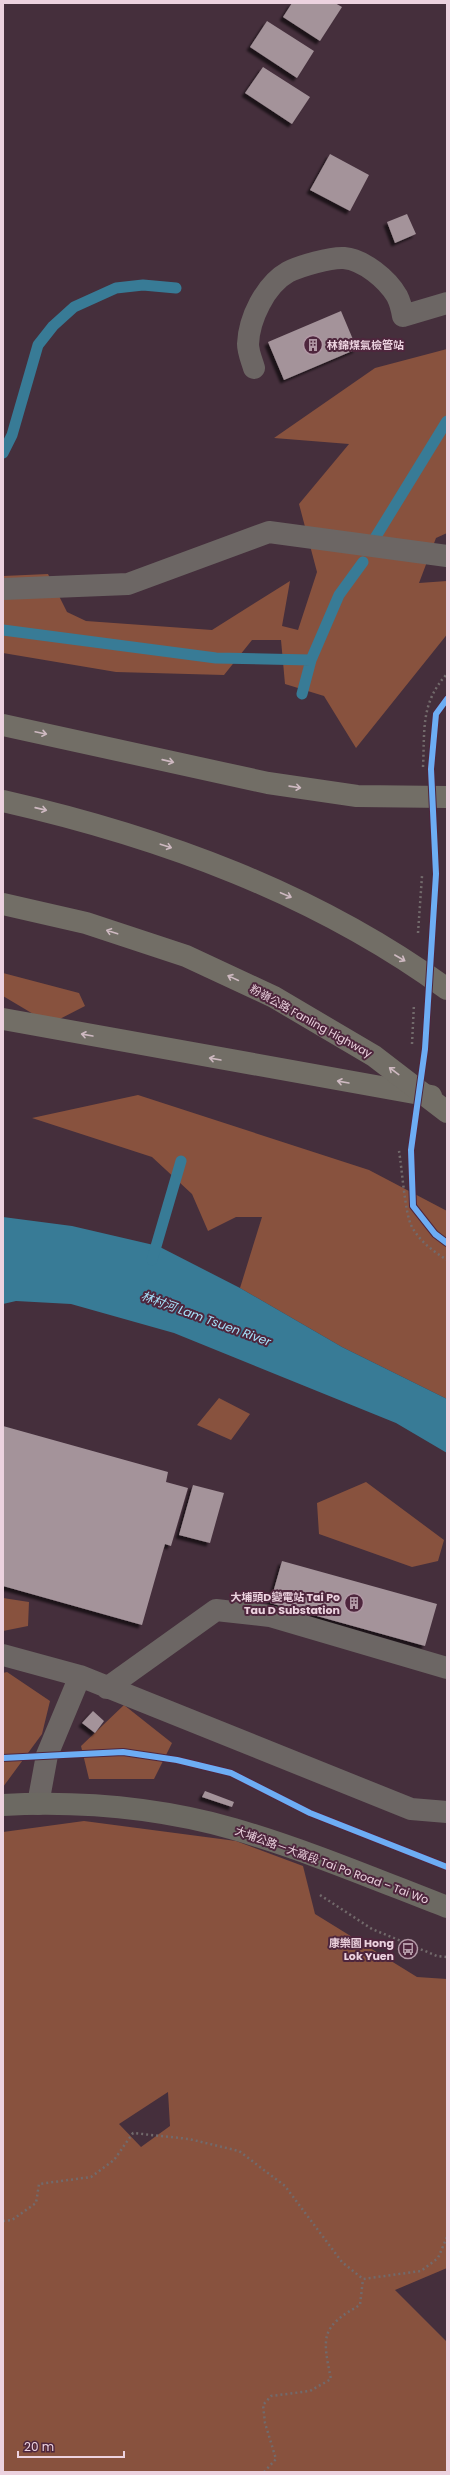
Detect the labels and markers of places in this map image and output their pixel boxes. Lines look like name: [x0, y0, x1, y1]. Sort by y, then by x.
building icon: 林錦煤氣檢管站: [302, 334, 324, 356]
place label: 林錦煤氣檢管站: [327, 337, 404, 353]
place label: 大埔頭D變電站 Tai Po Tau D Substation: [230, 1589, 340, 1618]
building icon: 大埔頭D變電站 Tai Po Tau D Substation: [343, 1592, 365, 1614]
place label: 康樂園 Hong Lok Yuen: [329, 1935, 394, 1964]
bus stop icon: 康樂園 Hong Lok Yuen: [397, 1938, 419, 1960]

